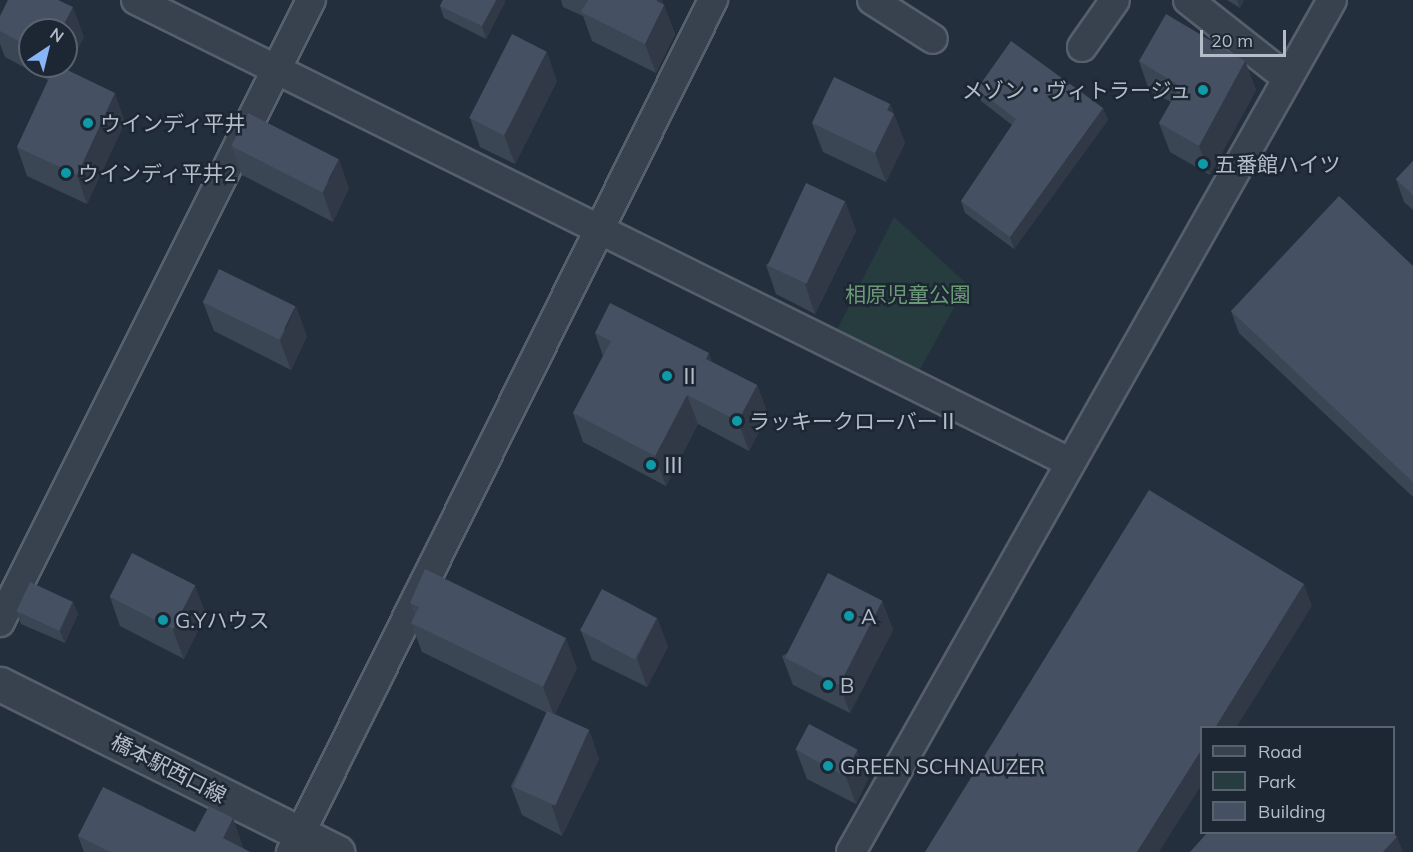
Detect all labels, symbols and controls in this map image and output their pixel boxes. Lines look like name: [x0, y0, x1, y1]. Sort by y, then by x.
north arrow: [18, 18, 78, 78]
scale bar: [1203, 18, 1288, 56]
text: N: [46, 23, 68, 47]
text: 20 m: [1211, 29, 1253, 52]
place label: メゾン・ヴィトラージュ: [960, 77, 1191, 103]
marker: メゾン・ヴィトラージュ: [1196, 83, 1210, 97]
place label: ウインディ平井: [100, 110, 247, 136]
marker: ウインディ平井: [81, 116, 95, 130]
place label: 五番館ハイツ: [1215, 151, 1341, 177]
marker: 五番館ハイツ: [1196, 157, 1210, 171]
place label: ウインディ平井2: [78, 160, 238, 186]
marker: ウインディ平井2: [59, 166, 73, 180]
park label: 相原児童公園: [845, 281, 971, 307]
place label: Ⅱ: [679, 363, 700, 389]
marker: Ⅱ: [660, 369, 674, 383]
place label: ラッキークローバーⅡ: [749, 408, 959, 434]
marker: ラッキークローバーⅡ: [730, 414, 744, 428]
place label: Ⅲ: [663, 452, 684, 478]
marker: Ⅲ: [644, 458, 658, 472]
place label: A: [861, 603, 876, 629]
place label: G.Yハウス: [175, 607, 270, 633]
marker: A: [842, 609, 856, 623]
marker: G.Yハウス: [156, 613, 170, 627]
place label: B: [840, 672, 854, 698]
marker: B: [821, 678, 835, 692]
legend: [1200, 726, 1395, 834]
street label: 橋本駅西口線: [107, 728, 231, 808]
text: Road: [1258, 740, 1302, 763]
place label: GREEN SCHNAUZER: [840, 753, 1045, 779]
marker: GREEN SCHNAUZER: [821, 759, 835, 773]
text: Park: [1258, 770, 1296, 793]
text: Building: [1258, 800, 1326, 823]

